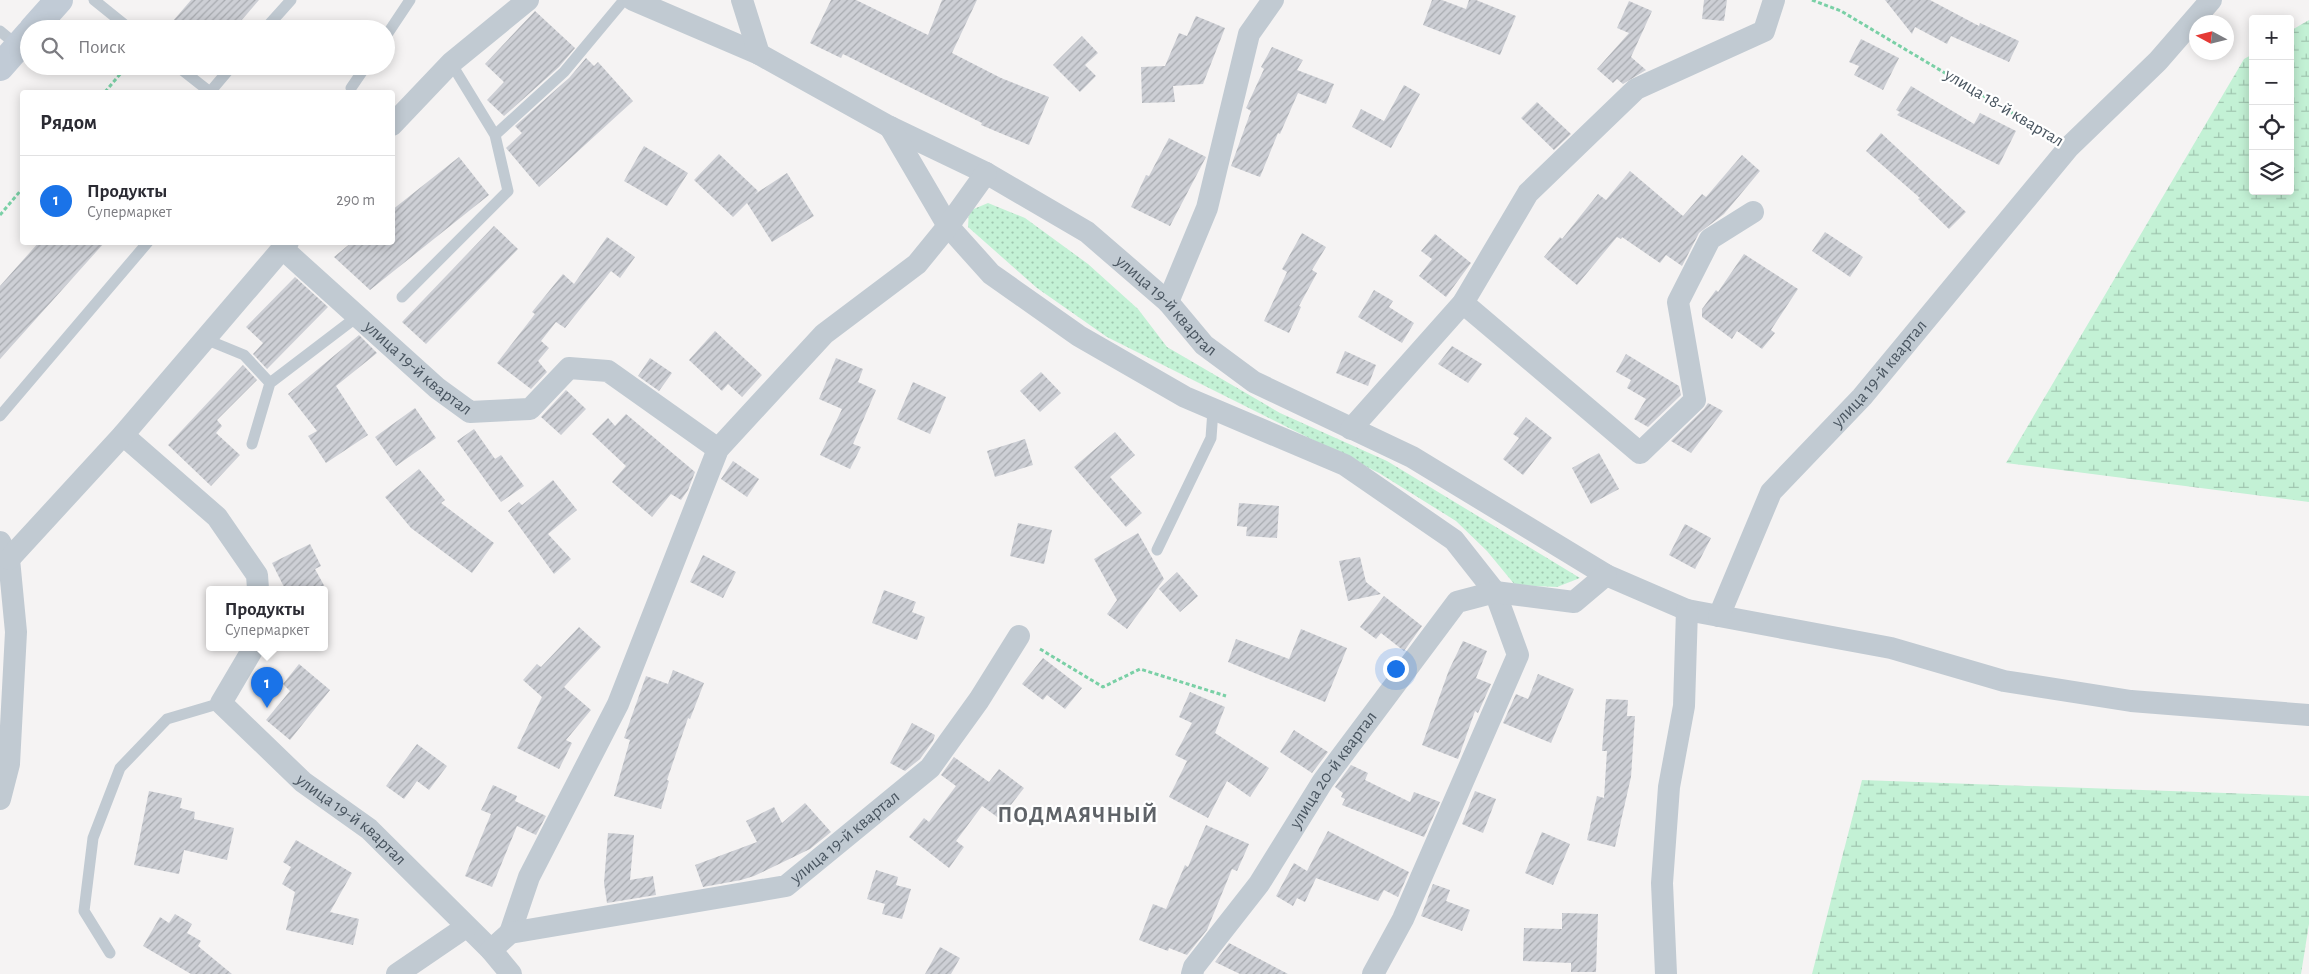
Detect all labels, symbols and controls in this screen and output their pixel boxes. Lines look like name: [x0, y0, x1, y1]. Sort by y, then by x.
north arrow: [2189, 15, 2234, 60]
map controls: [2249, 15, 2294, 195]
button: +: [2249, 15, 2294, 60]
search box: [20, 20, 395, 75]
icon: search: [38, 34, 66, 62]
text: Поиск: [78, 38, 125, 57]
button: −: [2249, 60, 2294, 105]
street label: улица 18-й квартал: [1940, 65, 2067, 151]
button: locate: [2249, 105, 2294, 150]
text: Рядом: [40, 112, 97, 133]
button: layers: [2249, 150, 2294, 195]
text: Продукты: [87, 182, 167, 201]
text: 1: [53, 192, 59, 208]
text: 290 m: [336, 192, 375, 208]
text: Супермаркет: [87, 204, 172, 220]
street label: улица 19-й квартал: [1111, 251, 1220, 360]
street label: улица 19-й квартал: [360, 317, 475, 419]
street label: улица 19-й квартал: [1828, 317, 1931, 432]
popup: [206, 586, 328, 651]
text: Продукты: [225, 600, 305, 619]
text: Супермаркет: [225, 622, 309, 638]
your location: [1383, 656, 1409, 682]
pin: 1: [251, 667, 283, 708]
street label: улица 20-й квартал: [1286, 708, 1381, 833]
street label: улица 19-й квартал: [291, 770, 409, 869]
street label: улица 19-й квартал: [786, 788, 903, 888]
district label: ПОДМАЯЧНЫЙ: [998, 802, 1158, 826]

